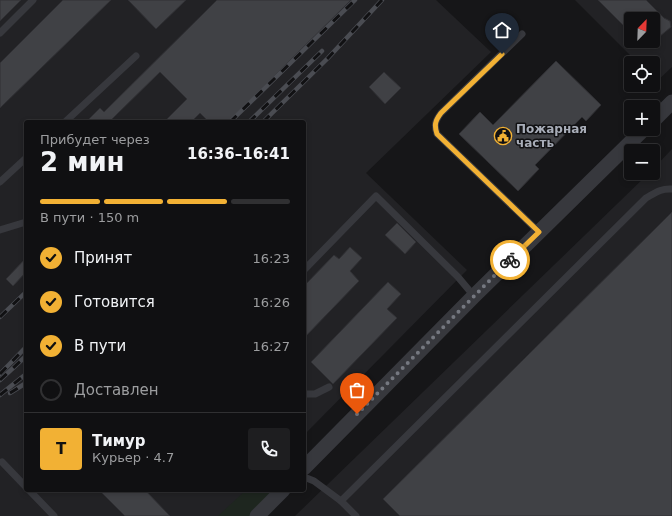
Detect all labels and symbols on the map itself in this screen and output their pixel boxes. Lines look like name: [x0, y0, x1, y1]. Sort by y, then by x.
north arrow: [624, 12, 660, 48]
pin: [485, 13, 519, 54]
place label: Пожарная часть: [516, 122, 587, 150]
public building icon: Пожарная часть: [493, 126, 513, 146]
courier: [490, 240, 530, 280]
pin: [340, 373, 374, 414]

